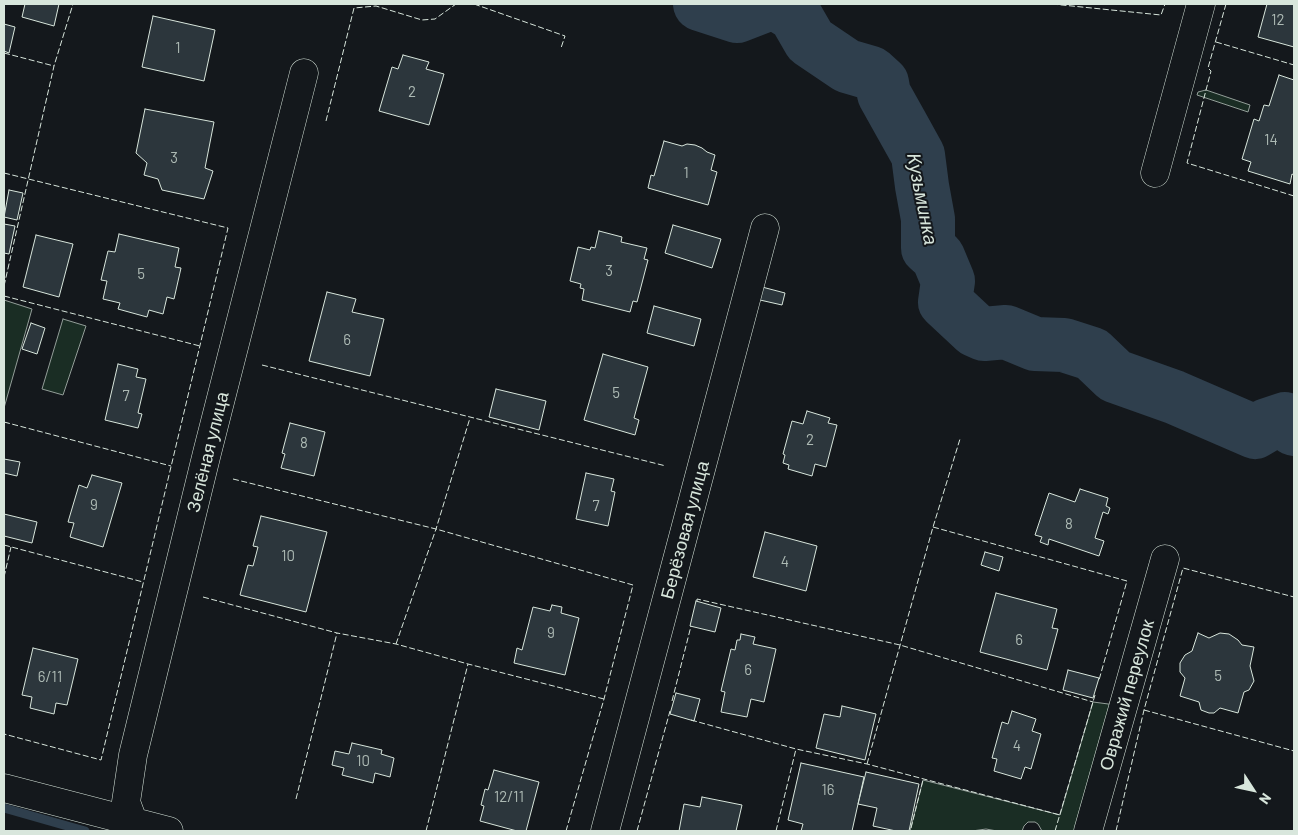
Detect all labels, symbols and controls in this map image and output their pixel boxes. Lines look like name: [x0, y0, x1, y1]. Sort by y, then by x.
house number: 12: [1271, 11, 1285, 29]
house number: 1: [175, 39, 181, 57]
house number: 2: [408, 83, 416, 101]
house number: 14: [1264, 131, 1278, 149]
house number: 3: [170, 149, 178, 167]
water label: Кузьминка: [902, 151, 942, 247]
house number: 1: [683, 164, 689, 182]
house number: 3: [605, 262, 613, 280]
house number: 5: [137, 265, 145, 283]
house number: 6: [343, 331, 351, 349]
house number: 5: [612, 384, 620, 402]
house number: 7: [122, 387, 130, 405]
street label: Зелёная улица: [183, 389, 233, 515]
house number: 2: [806, 431, 814, 449]
house number: 8: [300, 434, 308, 452]
street label: Берёзовая улица: [656, 459, 714, 601]
house number: 9: [90, 496, 98, 514]
house number: 7: [592, 497, 600, 515]
house number: 8: [1065, 515, 1073, 533]
house number: 10: [281, 547, 295, 565]
house number: 4: [781, 553, 789, 571]
street label: Овражий переулок: [1095, 617, 1159, 773]
house number: 9: [547, 624, 555, 642]
house number: 6: [1015, 631, 1023, 649]
house number: 6: [744, 661, 752, 679]
house number: 5: [1214, 667, 1222, 685]
house number: 6/11: [38, 668, 62, 686]
house number: 4: [1013, 737, 1021, 755]
house number: 10: [356, 752, 370, 770]
north arrow: [1228, 765, 1278, 815]
house number: 16: [822, 781, 834, 799]
house number: 12/11: [494, 788, 524, 806]
text: N: [1256, 790, 1275, 808]

